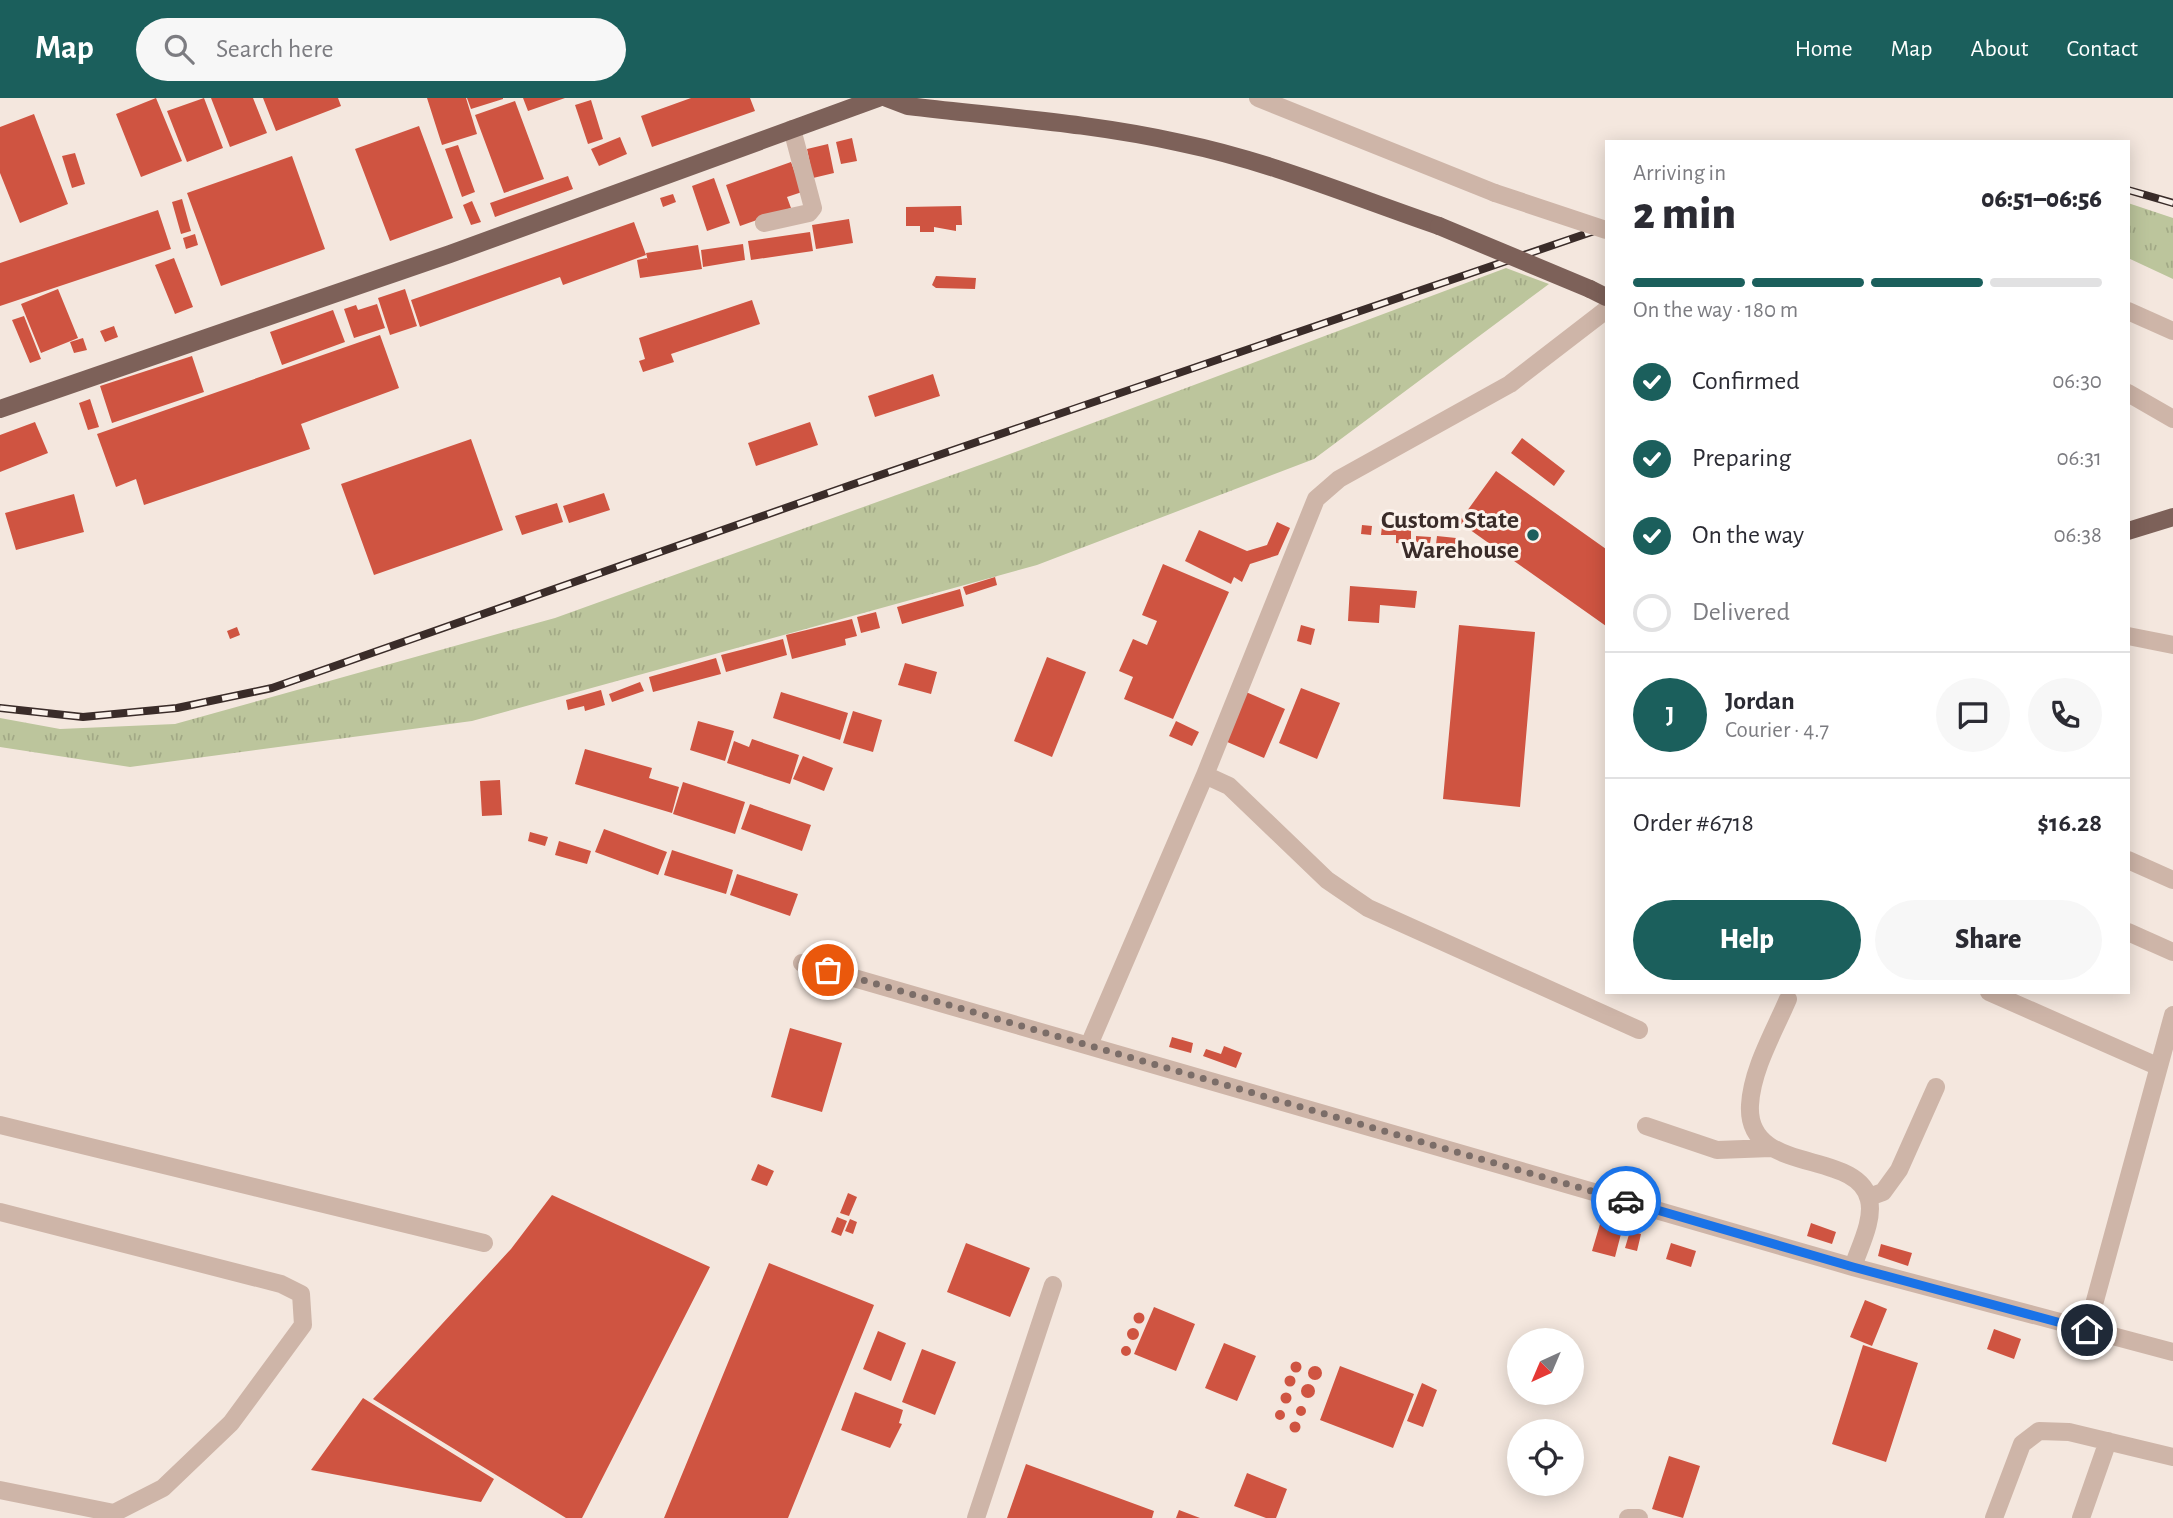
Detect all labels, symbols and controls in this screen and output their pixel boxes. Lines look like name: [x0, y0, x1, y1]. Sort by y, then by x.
search box: [136, 18, 626, 81]
icon: search: [160, 30, 198, 68]
text: Map: [35, 32, 94, 65]
text: Search here: [216, 36, 334, 62]
text: Home: [1795, 37, 1853, 61]
text: Map: [1891, 37, 1933, 61]
text: About: [1971, 37, 2028, 61]
text: Contact: [2066, 37, 2138, 61]
text: Arriving in: [1633, 162, 1726, 185]
text: 06:51–06:56: [1981, 186, 2102, 212]
text: 2 min: [1633, 191, 1736, 237]
text: On the way · 180 m: [1633, 299, 1798, 322]
icon: check: [1633, 363, 1671, 401]
text: Confirmed: [1692, 368, 1800, 394]
text: 06:30: [2052, 370, 2102, 393]
icon: check: [1633, 440, 1671, 478]
text: Preparing: [1692, 445, 1791, 471]
text: 06:31: [2056, 447, 2102, 470]
place label: Custom State Warehouse: [1381, 507, 1519, 563]
icon: check: [1633, 517, 1671, 555]
text: On the way: [1692, 522, 1804, 548]
text: 06:38: [2053, 524, 2102, 547]
marker: Custom State Warehouse: [1525, 527, 1541, 543]
text: Delivered: [1692, 599, 1790, 625]
button: chat: [1936, 678, 2010, 752]
button: phone: [2028, 678, 2102, 752]
text: Jordan: [1725, 688, 1795, 714]
text: J: [1666, 702, 1674, 728]
text: Courier · 4.7: [1725, 719, 1829, 742]
text: Order #6718: [1633, 810, 1754, 836]
text: $16.28: [2037, 810, 2102, 836]
button: Help: [1633, 900, 1861, 980]
button: Share: [1875, 900, 2102, 980]
pin: [798, 940, 858, 1000]
icon: bag: [809, 951, 847, 989]
courier: [1591, 1166, 1661, 1236]
icon: car: [1607, 1182, 1645, 1220]
pin: [2057, 1300, 2117, 1360]
icon: home: [2068, 1311, 2106, 1349]
north arrow: [1507, 1328, 1584, 1405]
map controls: [1507, 1328, 1584, 1496]
button: locate: [1507, 1419, 1584, 1496]

